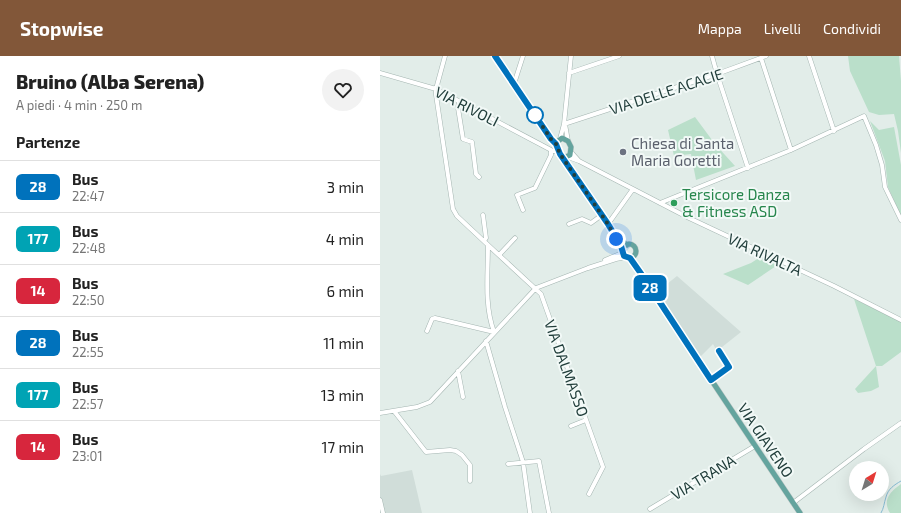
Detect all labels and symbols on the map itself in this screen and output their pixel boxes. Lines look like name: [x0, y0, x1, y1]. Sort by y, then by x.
street label: VIA DELLE ACACIE: [607, 64, 725, 118]
street label: VIA RIVOLI: [432, 82, 502, 130]
unlabelled marker: [526, 106, 544, 124]
place label: Chiesa di Santa Maria Goretti: [631, 134, 734, 169]
marker: Chiesa di Santa Maria Goretti: [618, 147, 628, 157]
place label: Tersicore Danza & Fitness ASD: [682, 185, 790, 220]
marker: Tersicore Danza & Fitness ASD: [669, 198, 679, 208]
your location: [606, 229, 626, 249]
street label: VIA RIVALTA: [725, 229, 806, 279]
line badge: 28: [632, 275, 668, 301]
street label: VIA DALMASSO: [541, 317, 593, 419]
street label: VIA GIAVENO: [735, 399, 797, 481]
street label: VIA TRANA: [667, 450, 739, 503]
north arrow: [849, 461, 889, 501]

